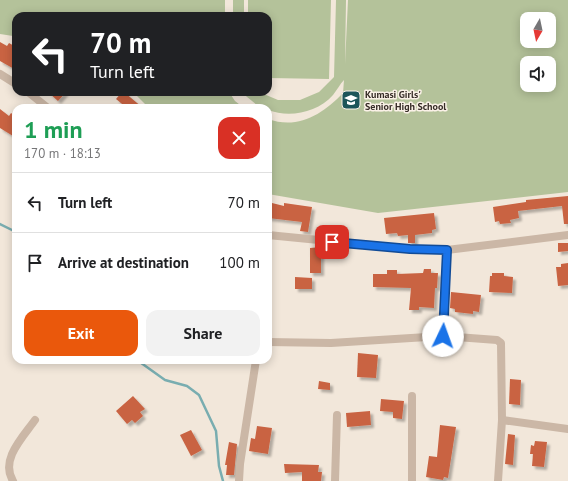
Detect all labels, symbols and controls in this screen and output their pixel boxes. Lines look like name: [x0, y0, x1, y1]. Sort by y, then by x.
north arrow: [520, 12, 556, 48]
map controls: [520, 12, 556, 92]
text: 70 m: [90, 24, 151, 61]
icon: left: [24, 28, 76, 80]
button: sound: [520, 56, 556, 92]
text: Turn left: [90, 60, 155, 83]
place label: Kumasi Girls' Senior High School: [365, 88, 446, 113]
school or university icon: Kumasi Girls' Senior High School: [340, 89, 362, 111]
text: 1 min: [24, 114, 83, 145]
button: close: [218, 117, 260, 159]
text: 170 m · 18:13: [24, 145, 101, 162]
icon: left: [24, 192, 46, 214]
text: Turn left: [58, 193, 112, 212]
text: 70 m: [227, 193, 260, 212]
pin: [315, 225, 349, 259]
icon: arrive: [321, 231, 343, 253]
icon: arrive: [24, 252, 46, 274]
text: Arrive at destination: [58, 253, 189, 272]
text: 100 m: [219, 253, 260, 272]
button: Exit: [24, 310, 138, 356]
button: Share: [146, 310, 260, 356]
position arrow: [422, 315, 464, 357]

